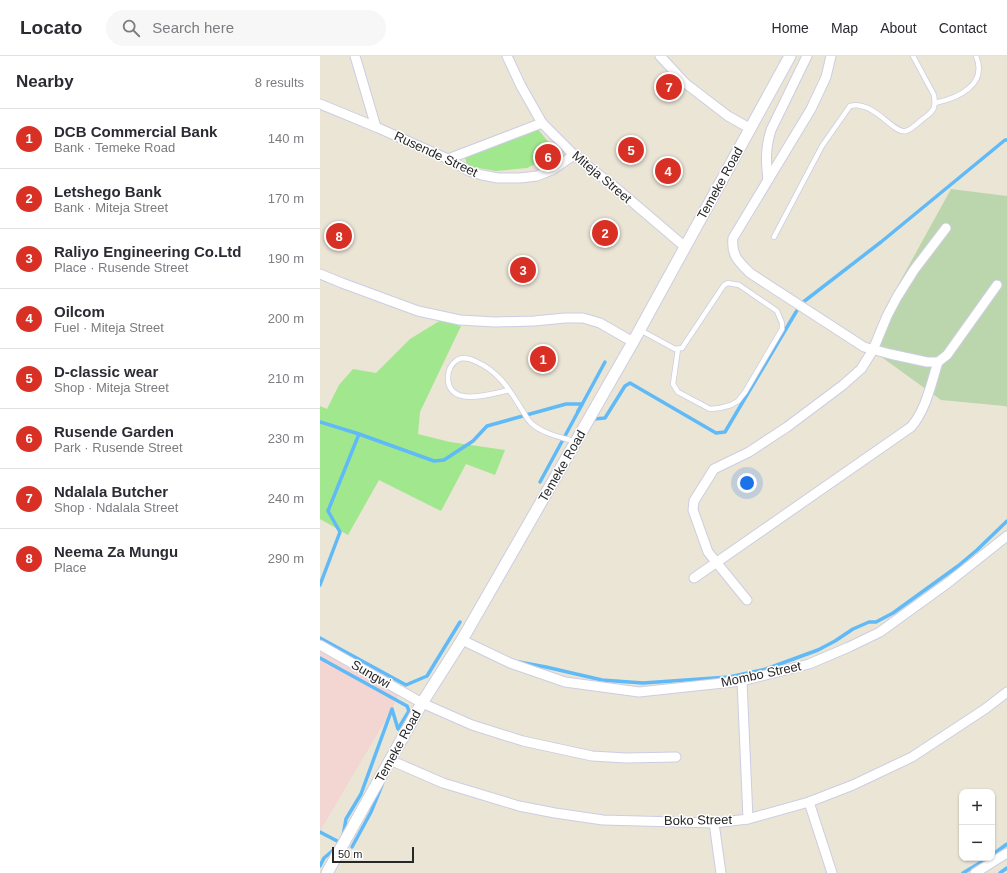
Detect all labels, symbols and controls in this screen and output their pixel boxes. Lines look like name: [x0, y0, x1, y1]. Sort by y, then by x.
search box: [106, 10, 386, 46]
text: Locato: [20, 17, 82, 38]
icon: search: [120, 17, 142, 39]
text: Search here: [152, 19, 234, 36]
text: Home: [772, 20, 809, 36]
text: Map: [831, 20, 858, 36]
text: About: [880, 20, 917, 36]
text: Contact: [939, 20, 987, 36]
text: Nearby: [16, 72, 74, 91]
pin: 7: [656, 72, 682, 102]
text: 8 results: [255, 75, 304, 90]
text: DCB Commercial Bank: [54, 123, 217, 140]
street label: Rusende Street: [392, 128, 480, 180]
text: 1: [25, 131, 33, 146]
text: 140 m: [268, 131, 304, 146]
pin: 5: [618, 135, 644, 165]
text: Bank · Temeke Road: [54, 140, 175, 155]
pin: 6: [535, 142, 561, 172]
street label: Temeke Road: [694, 144, 746, 222]
street label: Miteja Street: [569, 148, 635, 206]
pin: 4: [655, 156, 681, 186]
text: Letshego Bank: [54, 183, 162, 200]
text: 2: [25, 191, 33, 206]
text: 170 m: [268, 191, 304, 206]
text: Bank · Miteja Street: [54, 200, 168, 215]
pin: 2: [592, 218, 618, 248]
pin: 8: [326, 221, 352, 251]
text: Raliyo Engineering Co.Ltd: [54, 243, 242, 260]
text: 3: [25, 251, 33, 266]
text: 190 m: [268, 251, 304, 266]
pin: 3: [510, 255, 536, 285]
text: Place · Rusende Street: [54, 260, 188, 275]
text: Oilcom: [54, 303, 105, 320]
text: 4: [25, 311, 33, 326]
text: 200 m: [268, 311, 304, 326]
text: Fuel · Miteja Street: [54, 320, 164, 335]
pin: 1: [530, 344, 556, 374]
text: D-classic wear: [54, 363, 158, 380]
text: 5: [25, 371, 33, 386]
text: 210 m: [268, 371, 304, 386]
text: Shop · Miteja Street: [54, 380, 169, 395]
text: Rusende Garden: [54, 423, 174, 440]
street label: Temeke Road: [535, 428, 589, 504]
text: 6: [25, 431, 33, 446]
text: 230 m: [268, 431, 304, 446]
text: Park · Rusende Street: [54, 440, 183, 455]
your location: [737, 473, 757, 493]
text: Ndalala Butcher: [54, 483, 168, 500]
text: 7: [25, 491, 33, 506]
text: 240 m: [268, 491, 304, 506]
text: Shop · Ndalala Street: [54, 500, 178, 515]
text: Neema Za Mungu: [54, 543, 178, 560]
text: 8: [25, 551, 33, 566]
text: 290 m: [268, 551, 304, 566]
text: Place: [54, 560, 87, 575]
street label: Sungwi: [349, 657, 393, 691]
street label: Mombo Street: [720, 658, 803, 690]
street label: Temeke Road: [372, 707, 424, 785]
map controls: [959, 789, 995, 861]
button: +: [959, 789, 995, 825]
street label: Boko Street: [664, 812, 732, 828]
button: −: [959, 825, 995, 861]
scale bar: [332, 845, 414, 864]
text: 50 m: [338, 848, 362, 860]

